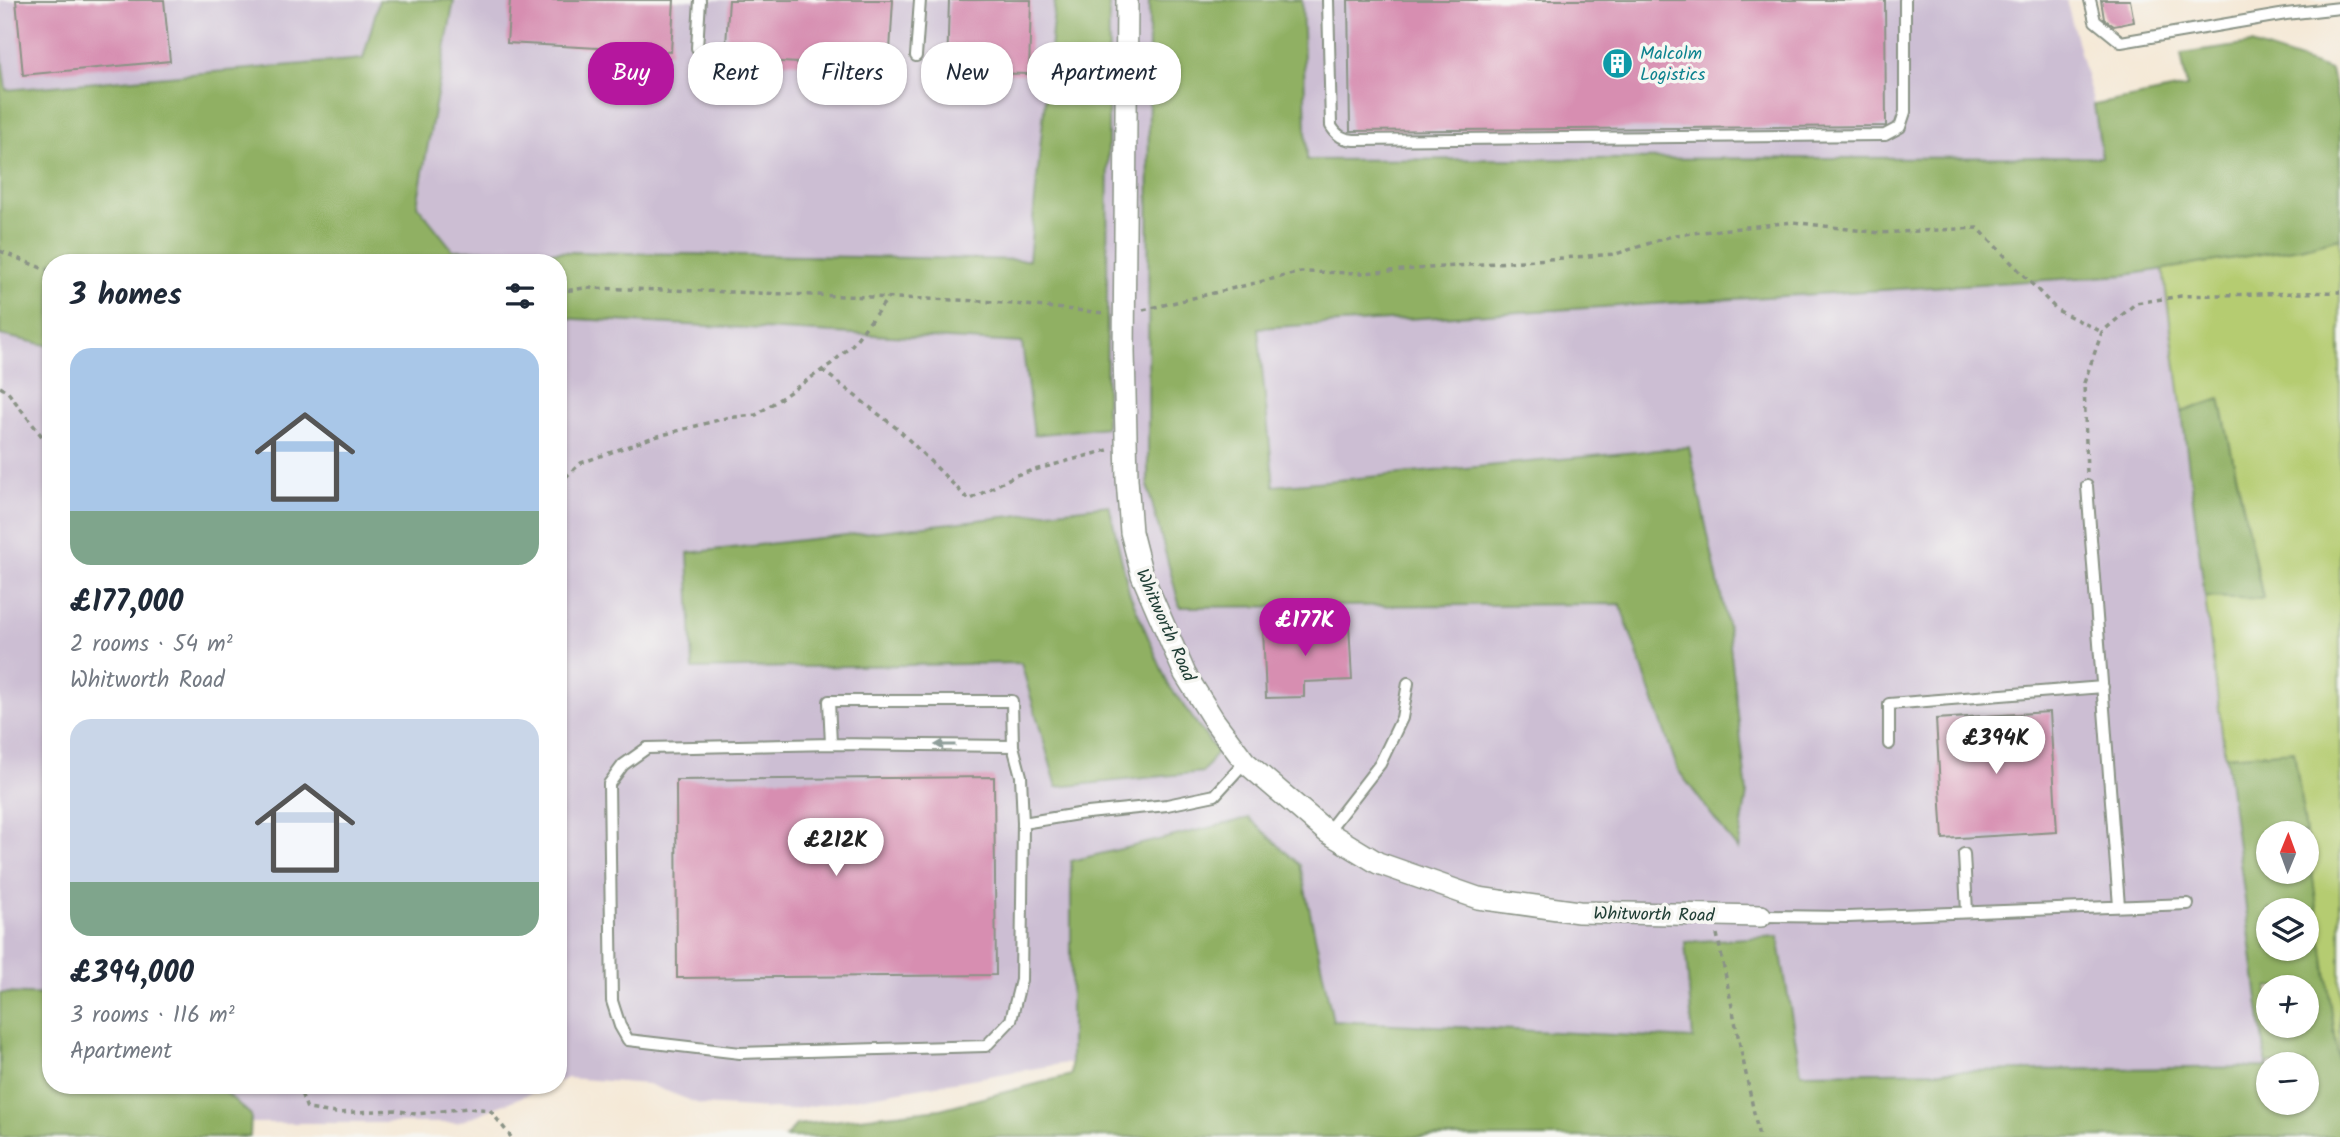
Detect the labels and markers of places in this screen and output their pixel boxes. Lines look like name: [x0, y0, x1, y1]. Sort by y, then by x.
place label: Malcolm Logistics: [1640, 40, 1706, 90]
building icon: Malcolm Logistics: [1600, 46, 1634, 80]
pin: £177K: [1256, 598, 1354, 658]
pin: £394K: [1947, 716, 2045, 776]
pin: £212K: [787, 818, 885, 878]

